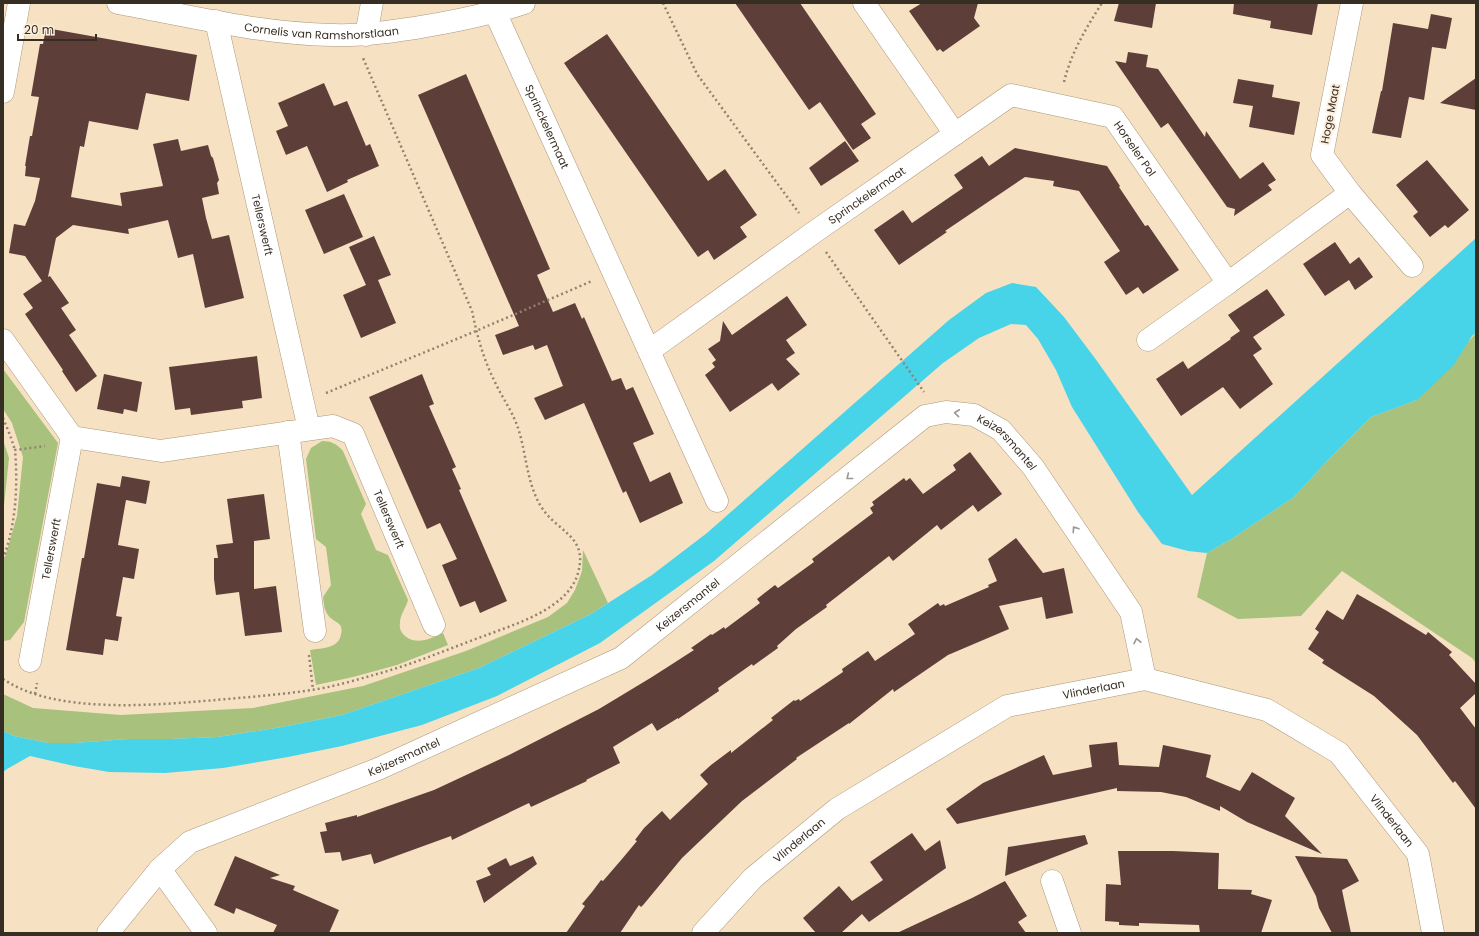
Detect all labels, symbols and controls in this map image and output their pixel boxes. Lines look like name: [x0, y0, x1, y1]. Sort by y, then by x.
scale bar: [18, 16, 96, 42]
street label: Cornelis van Ramshorstlaan: [243, 19, 400, 43]
text: 20 m: [24, 21, 54, 38]
street label: Sprinckelermaat: [521, 82, 573, 171]
street label: Hoge Maat: [1316, 83, 1344, 145]
street label: Horseler Pol: [1110, 118, 1160, 179]
street label: Sprinckelermaat: [825, 163, 909, 228]
street label: Tellerswerft: [248, 193, 277, 257]
one-way arrow: [954, 409, 960, 418]
street label: Keizersmantel: [974, 410, 1041, 473]
one-way arrow: [846, 472, 853, 479]
street label: Tellerswerft: [370, 487, 409, 551]
street label: Tellerswerft: [37, 517, 65, 581]
one-way arrow: [1072, 526, 1080, 533]
street label: Keizersmantel: [653, 575, 723, 635]
one-way arrow: [1134, 638, 1142, 644]
street label: Vlinderlaan: [1061, 675, 1126, 703]
street label: Keizersmantel: [366, 734, 442, 780]
street label: Vlinderlaan: [1366, 791, 1418, 850]
street label: Vlinderlaan: [770, 814, 829, 866]

